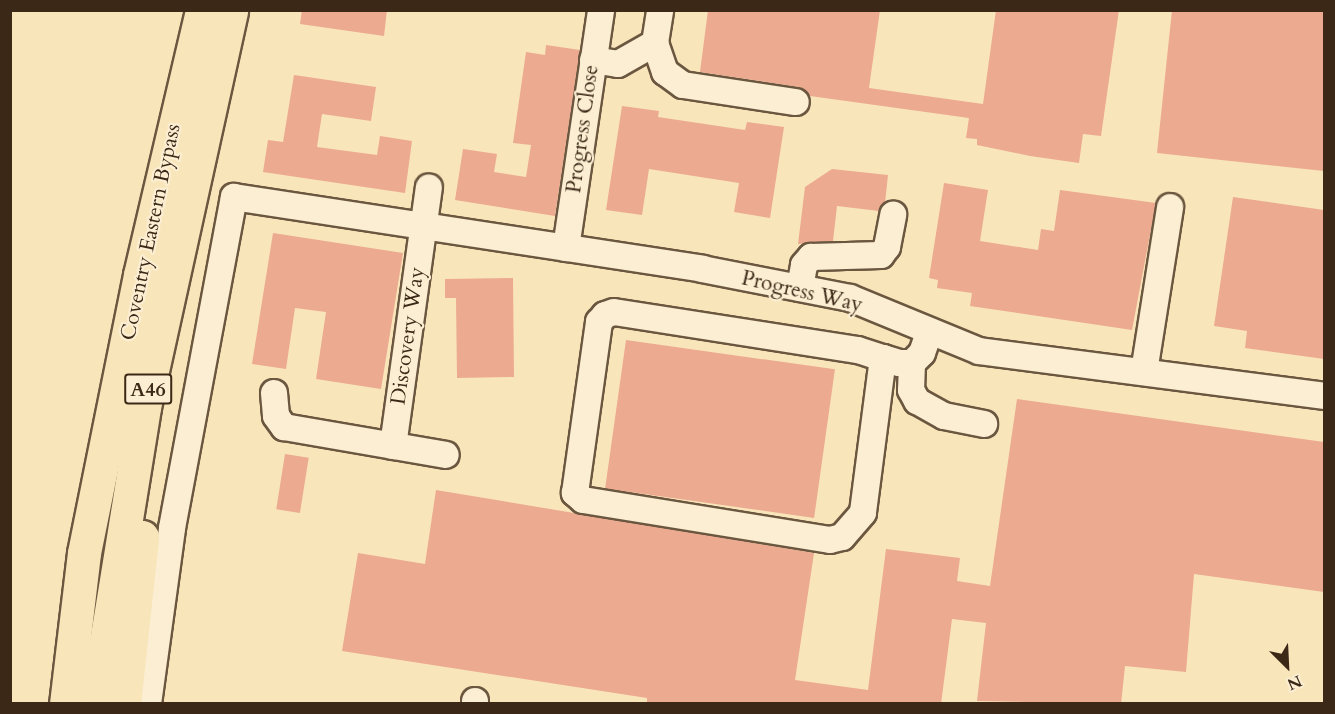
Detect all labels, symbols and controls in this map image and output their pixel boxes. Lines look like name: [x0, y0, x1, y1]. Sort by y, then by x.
street label: Progress Close: [562, 63, 604, 195]
street label: Coventry Eastern Bypass: [116, 121, 186, 343]
street label: Discovery Way: [386, 266, 430, 406]
street label: Progress Way: [739, 266, 865, 318]
road number: A46: [124, 372, 172, 406]
north arrow: [1257, 636, 1317, 696]
text: N: [1284, 670, 1305, 695]

